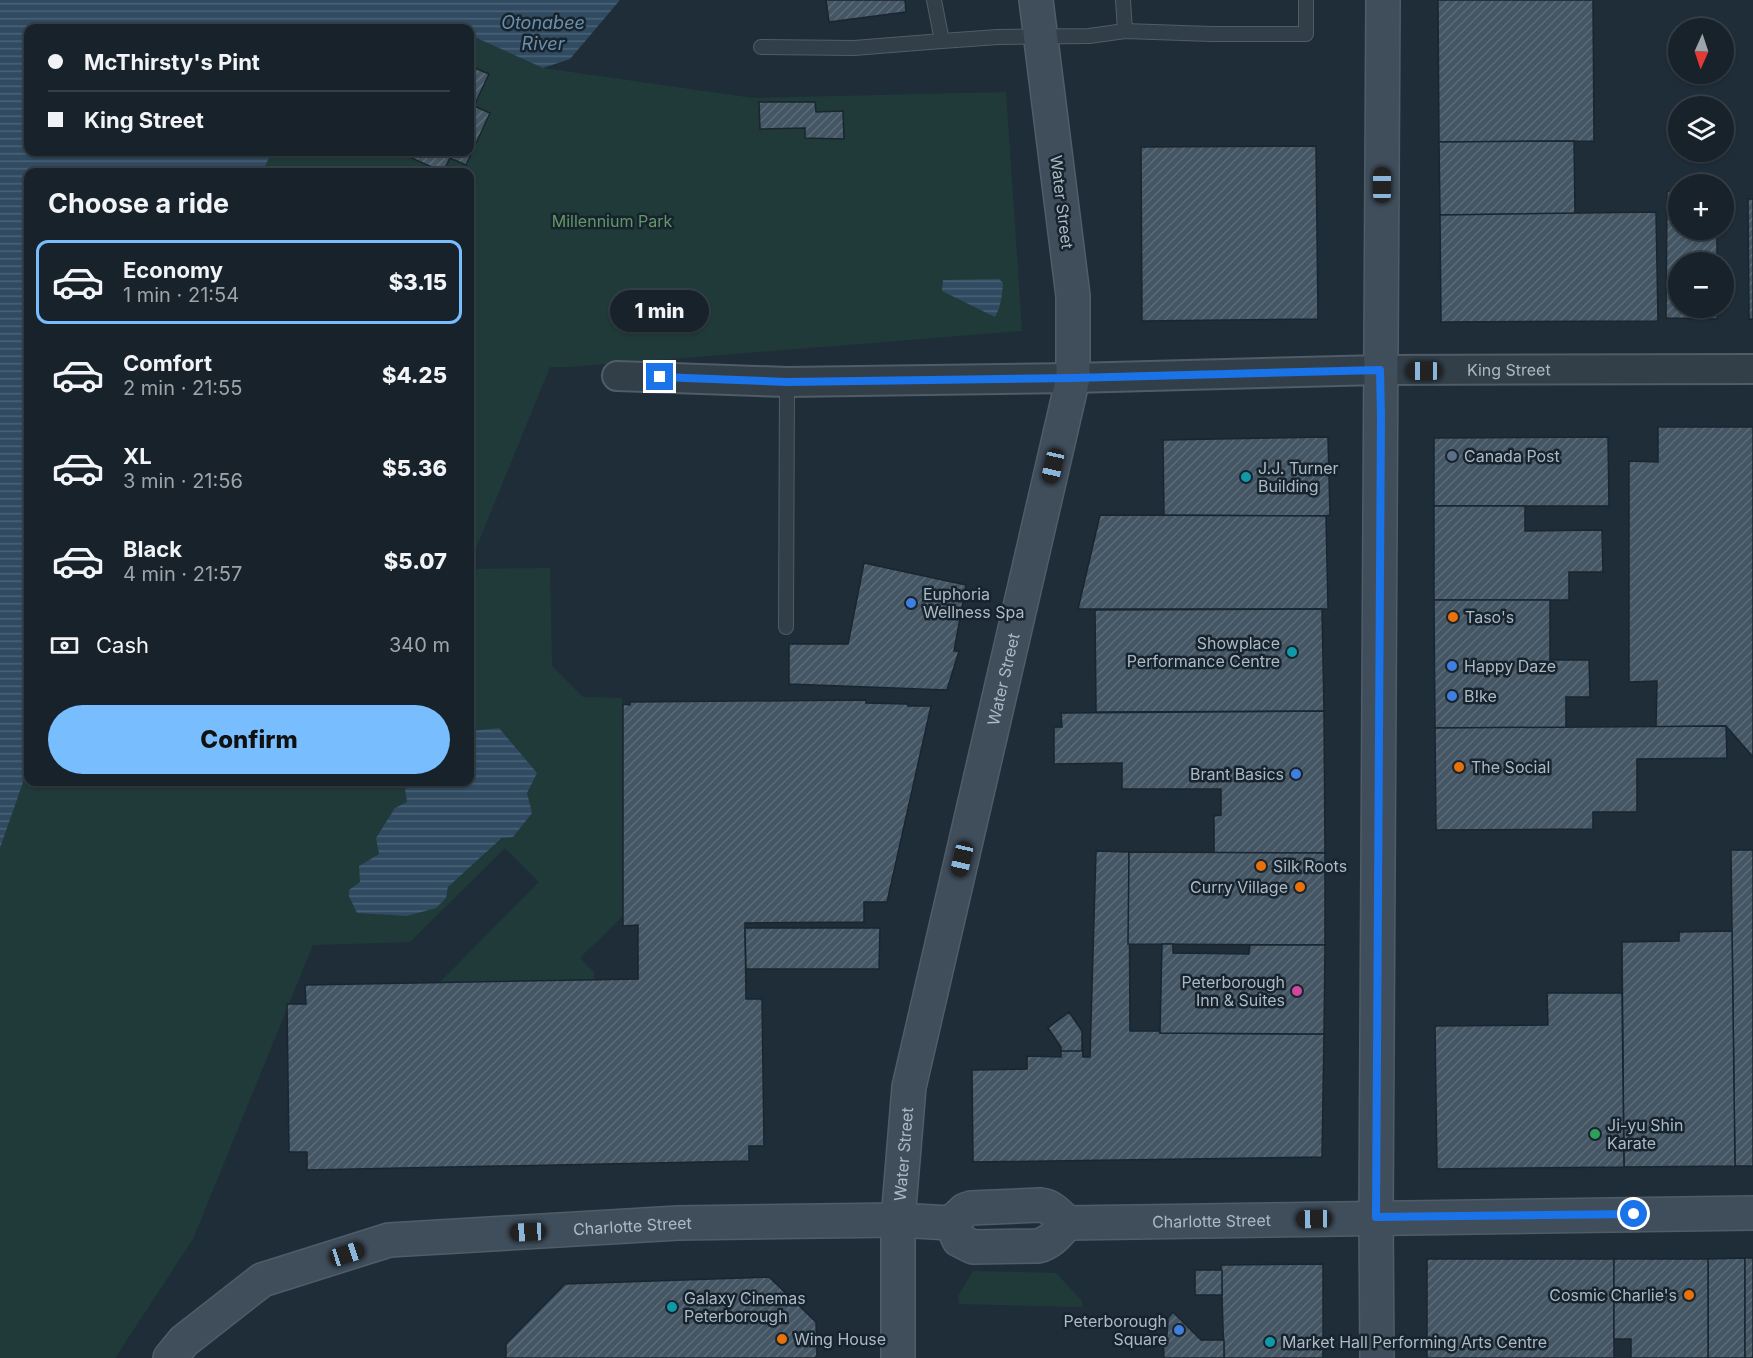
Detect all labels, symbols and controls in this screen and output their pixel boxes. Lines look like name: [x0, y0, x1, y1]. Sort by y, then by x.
water label: Otonabee River: [501, 12, 585, 54]
north arrow: [1668, 18, 1734, 84]
map controls: [1668, 18, 1734, 318]
text: McThirsty's Pint: [84, 49, 260, 75]
button: layers: [1668, 96, 1734, 162]
text: King Street: [84, 107, 204, 133]
street label: Water Street: [1046, 154, 1078, 250]
car: [1373, 167, 1391, 203]
button: +: [1668, 174, 1734, 240]
text: Choose a ride: [48, 187, 229, 220]
park label: Millennium Park: [552, 211, 672, 231]
button: −: [1668, 252, 1734, 318]
icon: car: [51, 255, 105, 309]
text: Economy: [123, 257, 223, 283]
text: $3.15: [389, 269, 447, 295]
text: 1 min · 21:54: [123, 283, 239, 307]
callout: 1 min: [610, 290, 710, 332]
text: 1 min: [634, 299, 685, 323]
icon: car: [51, 348, 105, 402]
text: Comfort: [123, 350, 212, 376]
street label: King Street: [1467, 360, 1551, 380]
text: $4.25: [382, 362, 447, 388]
car: [1406, 362, 1442, 380]
route end: [646, 363, 673, 390]
text: 2 min · 21:55: [123, 376, 242, 400]
icon: car: [51, 441, 105, 495]
text: XL: [123, 443, 152, 469]
car: [1040, 446, 1066, 486]
place label: Canada Post: [1464, 446, 1560, 466]
marker: Canada Post: [1445, 449, 1459, 463]
text: $5.36: [382, 455, 447, 481]
place label: J.J. Turner Building: [1258, 458, 1339, 496]
text: 3 min · 21:56: [123, 469, 243, 493]
marker: J.J. Turner Building: [1239, 470, 1253, 484]
icon: car: [51, 534, 105, 588]
text: Black: [123, 536, 182, 562]
text: $5.07: [384, 548, 447, 574]
text: 4 min · 21:57: [123, 562, 242, 586]
place label: Euphoria Wellness Spa: [923, 584, 1024, 622]
marker: Euphoria Wellness Spa: [904, 596, 918, 610]
place label: Taso's: [1465, 607, 1514, 627]
marker: Taso's: [1446, 610, 1460, 624]
icon: cash: [48, 629, 81, 662]
street label: Water Street: [983, 631, 1024, 727]
text: Cash: [96, 632, 149, 658]
text: 340 m: [389, 633, 450, 657]
place label: Showplace Performance Centre: [1127, 633, 1280, 671]
marker: Showplace Performance Centre: [1285, 645, 1299, 659]
place label: Happy Daze: [1464, 656, 1556, 676]
marker: Happy Daze: [1445, 659, 1459, 673]
place label: B!ke: [1464, 686, 1497, 706]
marker: B!ke: [1445, 689, 1459, 703]
button: Confirm: [48, 705, 450, 774]
place label: The Social: [1471, 757, 1550, 777]
marker: The Social: [1452, 760, 1466, 774]
place label: Brant Basics: [1190, 764, 1284, 784]
marker: Brant Basics: [1289, 767, 1303, 781]
car: [949, 839, 975, 879]
place label: Silk Roots: [1273, 856, 1347, 876]
marker: Silk Roots: [1254, 859, 1268, 873]
place label: Curry Village: [1190, 877, 1288, 897]
marker: Curry Village: [1293, 880, 1307, 894]
place label: Peterborough Inn & Suites: [1181, 972, 1285, 1010]
marker: Peterborough Inn & Suites: [1290, 984, 1304, 998]
street label: Water Street: [890, 1107, 917, 1202]
place label: Ji-yu Shin Karate: [1607, 1115, 1683, 1153]
marker: Ji-yu Shin Karate: [1588, 1127, 1602, 1141]
route start: [1620, 1200, 1647, 1227]
street label: Charlotte Street: [1152, 1210, 1271, 1232]
car: [1296, 1210, 1332, 1228]
street label: Charlotte Street: [573, 1213, 692, 1239]
car: [510, 1222, 546, 1242]
car: [327, 1240, 367, 1268]
place label: Cosmic Charlie's: [1549, 1285, 1677, 1305]
place label: Galaxy Cinemas Peterborough: [684, 1288, 806, 1326]
marker: Cosmic Charlie's: [1682, 1288, 1696, 1302]
marker: Galaxy Cinemas Peterborough: [665, 1300, 679, 1314]
place label: Peterborough Square: [1063, 1311, 1167, 1349]
marker: Peterborough Square: [1172, 1323, 1186, 1337]
place label: Wing House: [794, 1329, 886, 1349]
marker: Wing House: [775, 1332, 789, 1346]
place label: Market Hall Performing Arts Centre: [1282, 1332, 1547, 1352]
marker: Market Hall Performing Arts Centre: [1263, 1335, 1277, 1349]

